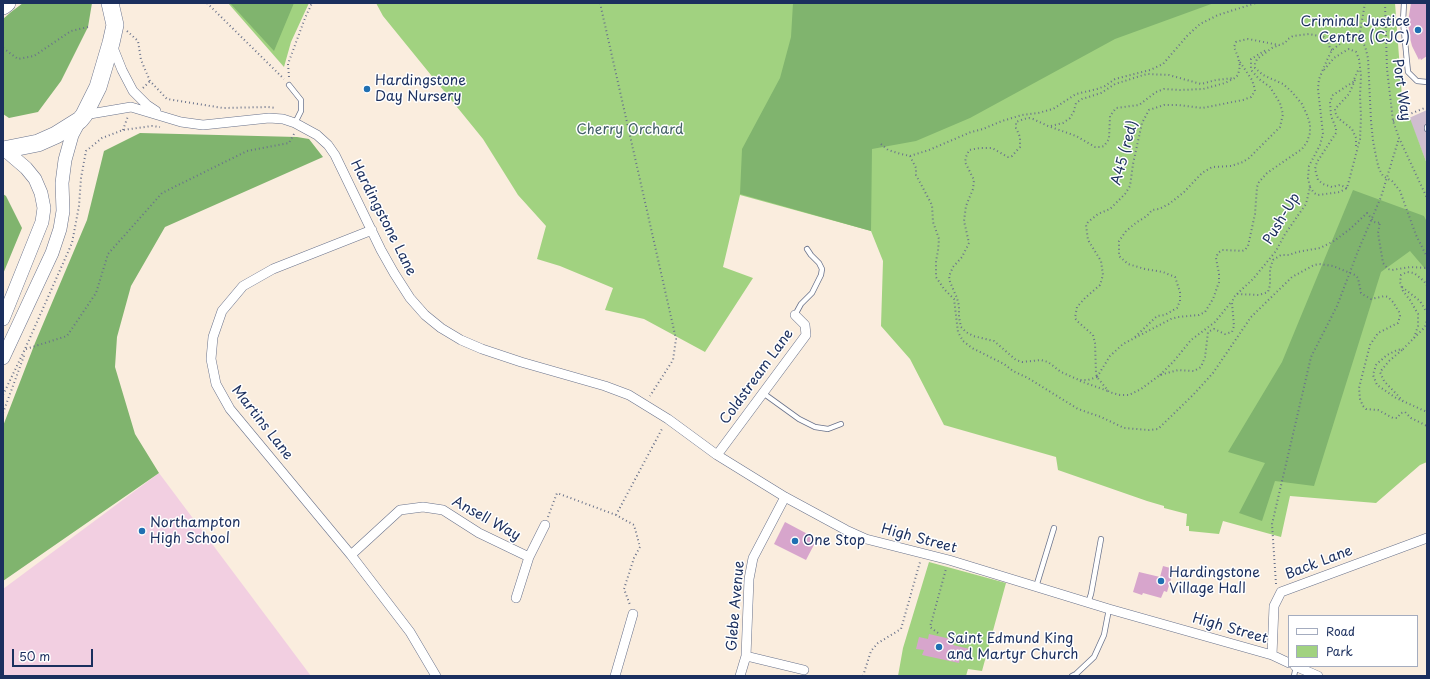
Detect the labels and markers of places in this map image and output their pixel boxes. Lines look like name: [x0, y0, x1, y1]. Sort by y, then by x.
place label: Criminal Justice Centre (CJC): [1300, 14, 1410, 46]
marker: Criminal Justice Centre (CJC): [1413, 25, 1423, 35]
place label: Hardingstone Day Nursery: [375, 73, 466, 106]
marker: Hardingstone Day Nursery: [362, 84, 372, 94]
place label: Northampton High School: [150, 515, 240, 548]
marker: Northampton High School: [137, 526, 147, 536]
place label: One Stop: [803, 533, 865, 549]
marker: One Stop: [790, 536, 800, 546]
place label: Hardingstone Village Hall: [1169, 565, 1260, 598]
marker: Hardingstone Village Hall: [1156, 576, 1166, 586]
place label: Saint Edmund King and Martyr Church: [947, 631, 1078, 664]
marker: Saint Edmund King and Martyr Church: [934, 642, 944, 652]

